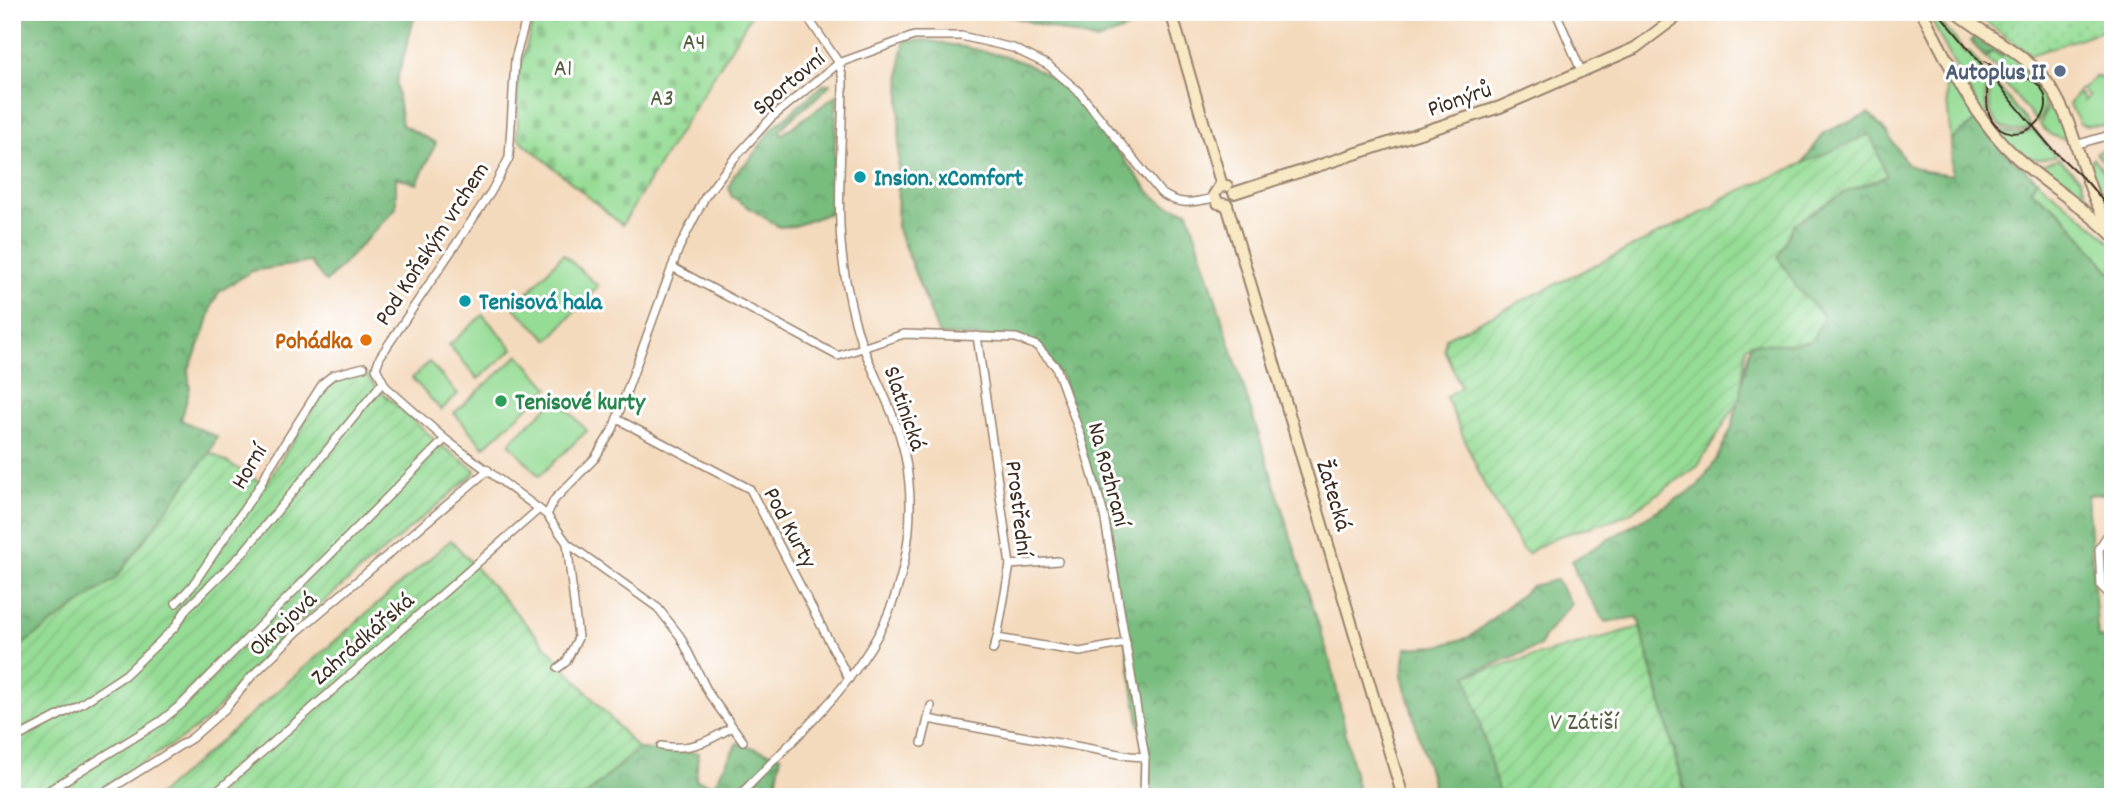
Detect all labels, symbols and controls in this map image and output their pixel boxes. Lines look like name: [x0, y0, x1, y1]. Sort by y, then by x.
park label: A4: [682, 27, 706, 61]
street label: Sportovní: [746, 43, 835, 125]
park label: A1: [554, 53, 572, 87]
place label: Autoplus II: [1945, 57, 2047, 91]
marker: Autoplus II: [2052, 63, 2068, 79]
street label: Pionýrů: [1423, 74, 1497, 128]
park label: A3: [650, 83, 674, 117]
street label: Pod Koňským vrchem: [368, 156, 499, 333]
place label: Insion. xComfort: [874, 163, 1023, 197]
marker: Insion. xComfort: [852, 169, 868, 185]
place label: Tenisová hala: [479, 287, 603, 321]
marker: Tenisová hala: [457, 293, 473, 309]
place label: Pohádka: [275, 326, 353, 360]
marker: Pohádka: [358, 332, 374, 348]
street label: Slatinická: [873, 362, 934, 456]
place label: Tenisové kurty: [515, 387, 646, 421]
marker: Tenisové kurty: [493, 393, 509, 409]
street label: Na Rozhraní: [1077, 419, 1138, 532]
street label: Horní: [224, 437, 278, 497]
street label: Žatecká: [1305, 456, 1359, 536]
street label: Prostřední: [994, 459, 1040, 559]
street label: Pod Kurty: [753, 482, 824, 576]
street label: Okrajová: [242, 585, 326, 666]
street label: Zahrádkářská: [305, 586, 423, 695]
park label: V Zátiší: [1550, 707, 1619, 741]

